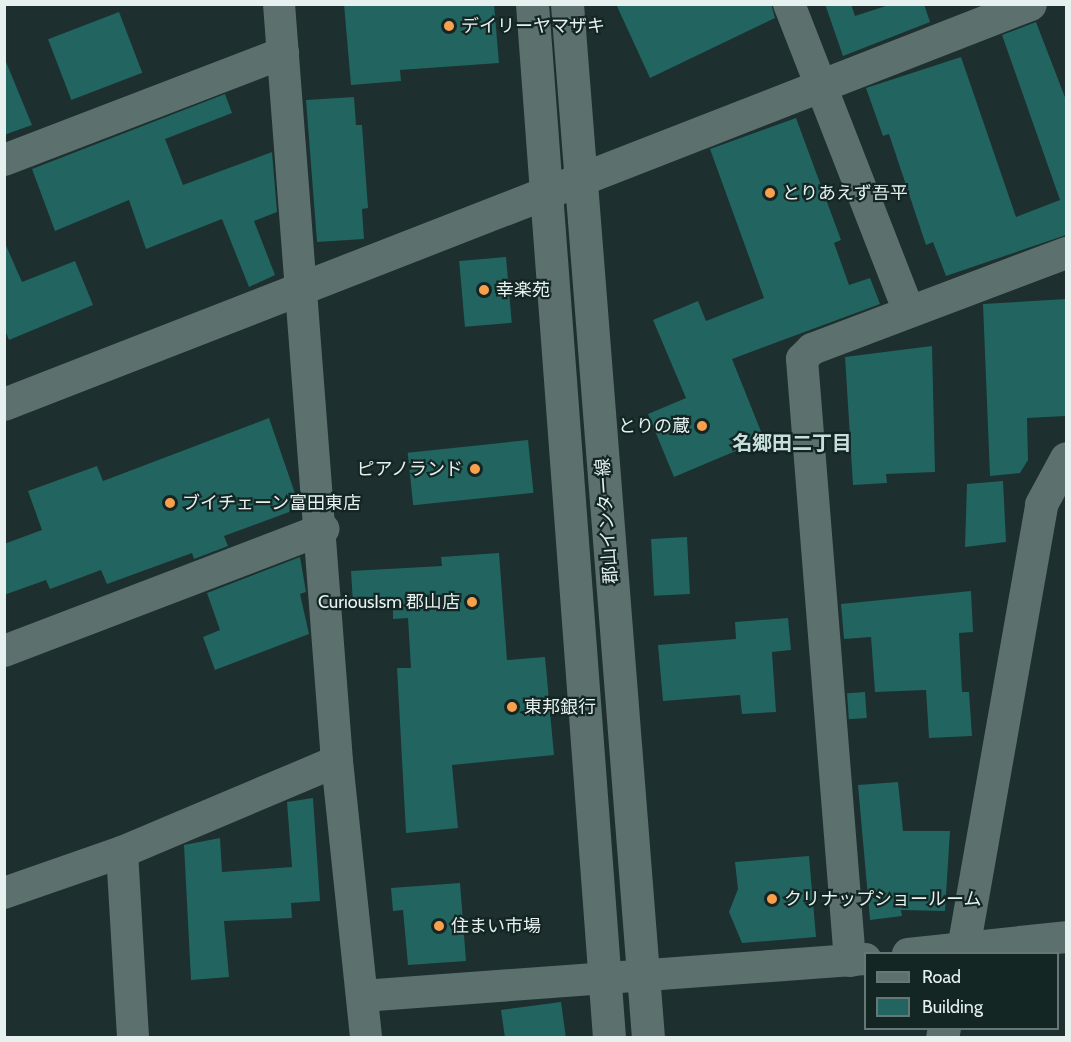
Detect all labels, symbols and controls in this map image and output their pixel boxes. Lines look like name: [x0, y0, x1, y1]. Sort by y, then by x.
place label: デイリーヤマザキ: [461, 15, 605, 37]
marker: デイリーヤマザキ: [442, 19, 456, 33]
place label: とりあえず吾平: [782, 182, 908, 204]
marker: とりあえず吾平: [763, 186, 777, 200]
place label: 幸楽苑: [496, 279, 550, 301]
marker: 幸楽苑: [477, 283, 491, 297]
place label: とりの蔵: [618, 415, 690, 437]
marker: とりの蔵: [695, 419, 709, 433]
district label: 名郷田二丁目: [732, 431, 852, 455]
street label: 郡山インター線: [592, 457, 622, 585]
place label: ピアノランド: [355, 458, 463, 480]
marker: ピアノランド: [468, 462, 482, 476]
place label: ブイチェーン富田東店: [182, 492, 362, 514]
marker: ブイチェーン富田東店: [163, 496, 177, 510]
place label: CuriousIsm 郡山店: [318, 591, 460, 613]
marker: CuriousIsm 郡山店: [465, 595, 479, 609]
place label: 東邦銀行: [524, 696, 596, 718]
marker: 東邦銀行: [505, 700, 519, 714]
place label: クリナップショールーム: [784, 888, 982, 910]
marker: クリナップショールーム: [765, 892, 779, 906]
place label: 住まい市場: [451, 915, 541, 937]
marker: 住まい市場: [432, 919, 446, 933]
legend: [864, 952, 1059, 1030]
text: Road: [922, 966, 961, 988]
text: Building: [922, 996, 983, 1018]

